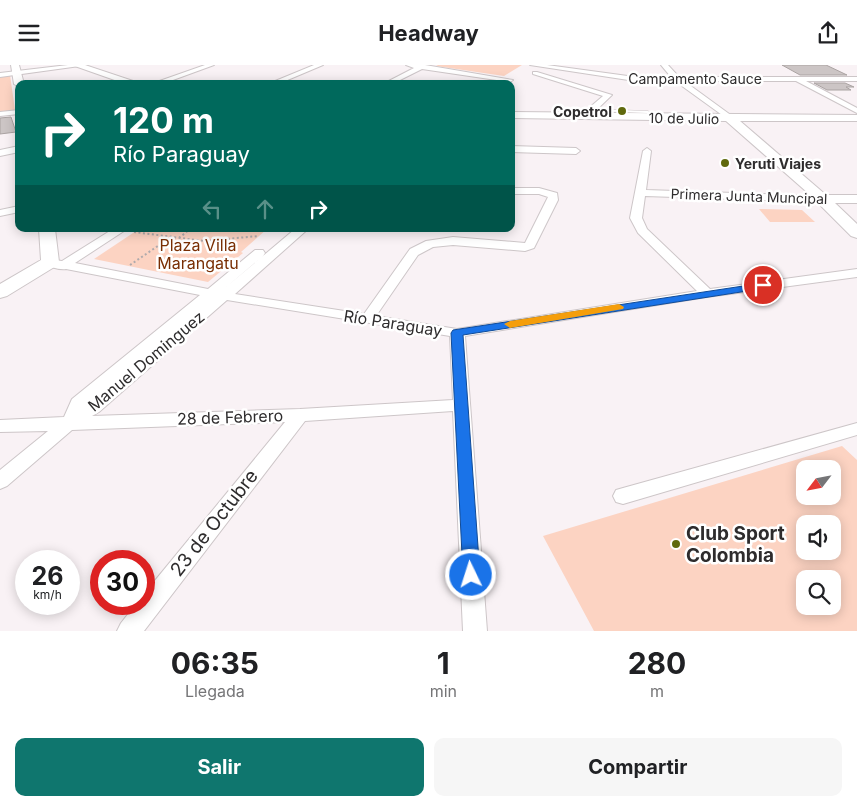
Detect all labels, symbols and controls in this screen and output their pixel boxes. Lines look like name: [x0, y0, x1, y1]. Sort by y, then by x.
icon: menu: [15, 19, 43, 47]
icon: share: [814, 19, 842, 47]
text: Headway: [378, 20, 479, 46]
street label: Campamento Sauce: [628, 70, 762, 87]
text: 120 m: [113, 99, 214, 141]
icon: right: [30, 100, 95, 165]
place label: Copetrol: [553, 103, 612, 120]
marker: Copetrol: [616, 105, 628, 117]
street label: 10 de Julio: [649, 109, 719, 127]
text: Río Paraguay: [113, 141, 250, 167]
place label: Yeruti Viajes: [735, 155, 821, 172]
marker: Yeruti Viajes: [719, 157, 731, 169]
street label: Primera Junta Muncipal: [670, 185, 828, 207]
icon: left: [198, 195, 226, 223]
icon: ahead: [251, 195, 279, 223]
icon: right: [304, 195, 332, 223]
park label: Plaza Villa Marangatu: [157, 235, 239, 273]
pin: [742, 264, 784, 306]
icon: arrive: [749, 271, 777, 299]
street label: Río Paraguay: [342, 305, 444, 341]
street label: Manuel Dominguez: [84, 306, 208, 416]
street label: 28 de Febrero: [177, 405, 283, 429]
north arrow: [796, 460, 841, 505]
map controls: [796, 460, 841, 615]
street label: 23 de Octubre: [165, 465, 263, 581]
button: sound: [796, 515, 841, 560]
place label: Club Sport Colombia: [686, 522, 785, 567]
marker: Club Sport Colombia: [670, 538, 682, 550]
position arrow: [444, 548, 496, 600]
speed limit sign: 30: [90, 550, 155, 615]
text: 26: [32, 561, 63, 591]
button: search: [796, 570, 841, 615]
text: km/h: [33, 587, 62, 602]
text: 06:35: [171, 645, 259, 681]
text: 1: [437, 645, 450, 681]
text: 280: [628, 645, 686, 681]
text: Llegada: [185, 681, 245, 701]
text: min: [430, 681, 457, 701]
text: m: [650, 681, 664, 701]
button: Salir: [15, 738, 424, 796]
button: Compartir: [434, 738, 842, 796]

